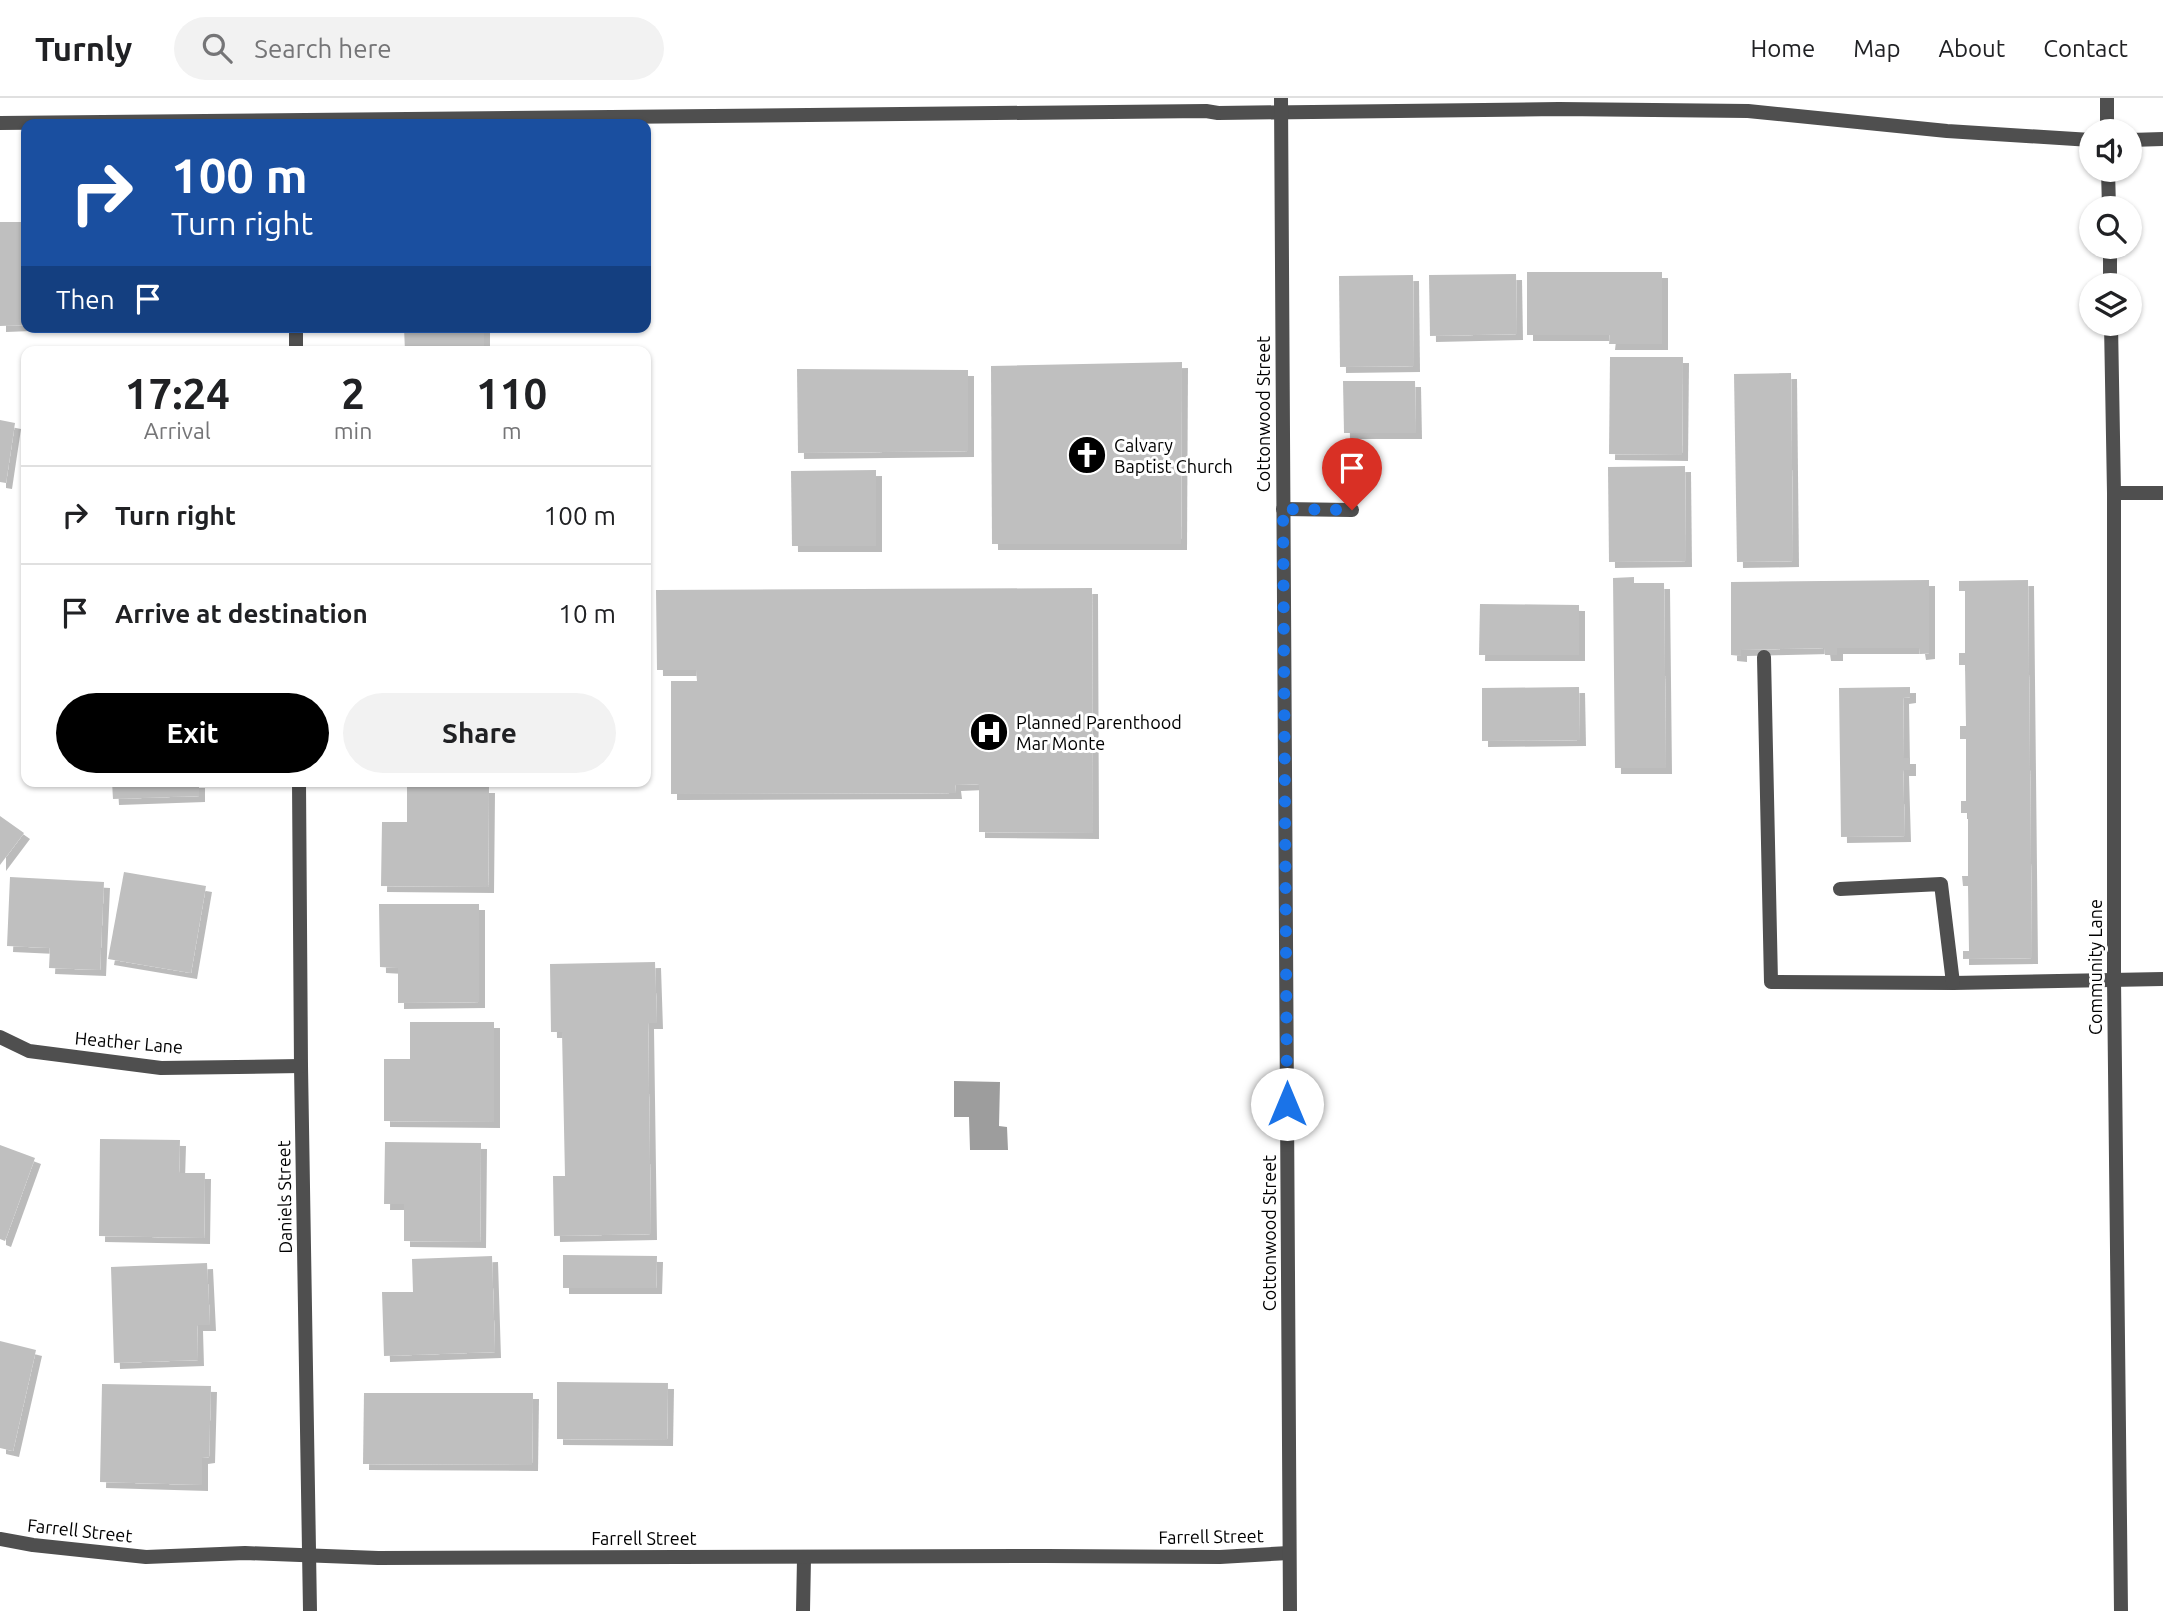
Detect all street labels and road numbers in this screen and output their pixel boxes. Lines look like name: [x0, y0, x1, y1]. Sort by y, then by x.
street label: Cottonwood Street: [1253, 336, 1273, 492]
street label: Community Lane: [2085, 899, 2105, 1035]
street label: Heather Lane: [74, 1027, 184, 1057]
street label: Daniels Street: [273, 1140, 295, 1254]
street label: Cottonwood Street: [1259, 1155, 1279, 1311]
street label: Farrell Street: [27, 1515, 133, 1545]
street label: Farrell Street: [1158, 1525, 1264, 1547]
street label: Farrell Street: [591, 1528, 697, 1548]

